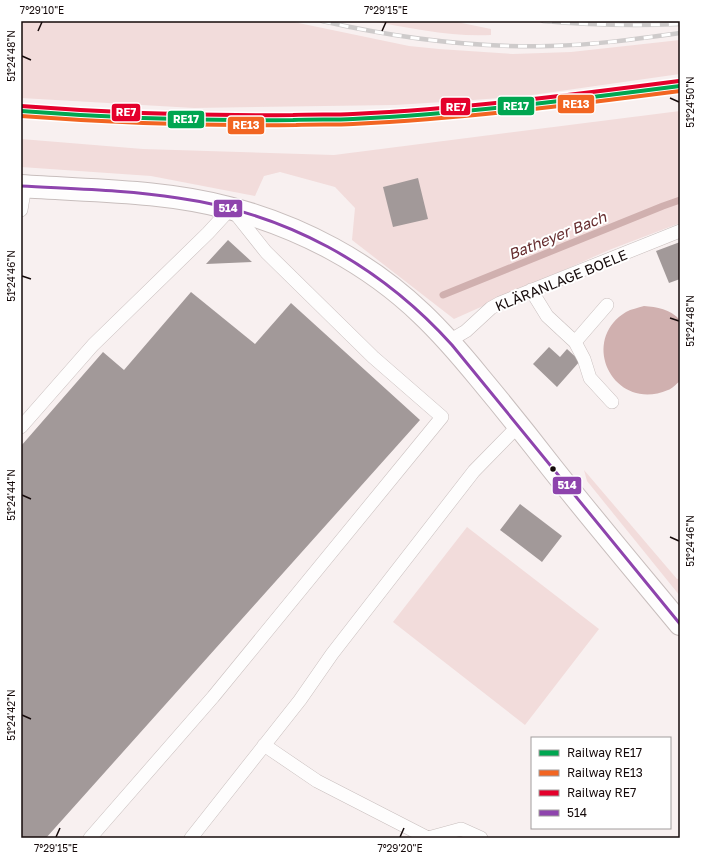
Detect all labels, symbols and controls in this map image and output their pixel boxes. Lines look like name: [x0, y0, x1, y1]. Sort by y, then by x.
text: 7°29'10"E: [20, 4, 64, 16]
text: 7°29'15"E: [364, 4, 408, 16]
text: 51°24'48"N: [5, 30, 17, 82]
text: 51°24'50"N: [684, 76, 696, 128]
line badge: RE13: [557, 94, 595, 114]
line badge: RE17: [497, 96, 535, 116]
line badge: RE7: [440, 97, 471, 116]
text: RE13: [563, 97, 590, 110]
text: RE17: [503, 99, 529, 112]
text: RE7: [446, 100, 466, 113]
line badge: RE7: [111, 103, 141, 122]
text: RE7: [116, 105, 136, 118]
line badge: RE17: [167, 110, 205, 129]
text: RE17: [173, 112, 199, 125]
line badge: RE13: [227, 116, 265, 135]
text: RE13: [233, 118, 260, 131]
line badge: 514: [213, 199, 243, 218]
text: 514: [218, 201, 238, 214]
water label: Batheyer Bach: [505, 207, 610, 264]
street label: KLÄRANLAGE BOELE: [492, 246, 630, 314]
text: 51°24'46"N: [5, 250, 17, 302]
text: 51°24'48"N: [684, 295, 696, 347]
unlabelled marker: [548, 464, 558, 474]
text: 51°24'44"N: [5, 469, 17, 521]
line badge: 514: [552, 476, 582, 495]
text: 514: [557, 478, 577, 491]
text: 51°24'46"N: [684, 515, 696, 567]
text: 51°24'42"N: [5, 689, 17, 741]
legend: [531, 737, 671, 829]
text: Railway RE17: [567, 745, 642, 760]
text: Railway RE13: [567, 765, 643, 780]
text: Railway RE7: [567, 785, 636, 800]
text: 514: [567, 805, 587, 820]
text: 7°29'15"E: [34, 842, 78, 854]
text: 7°29'20"E: [377, 842, 423, 854]

